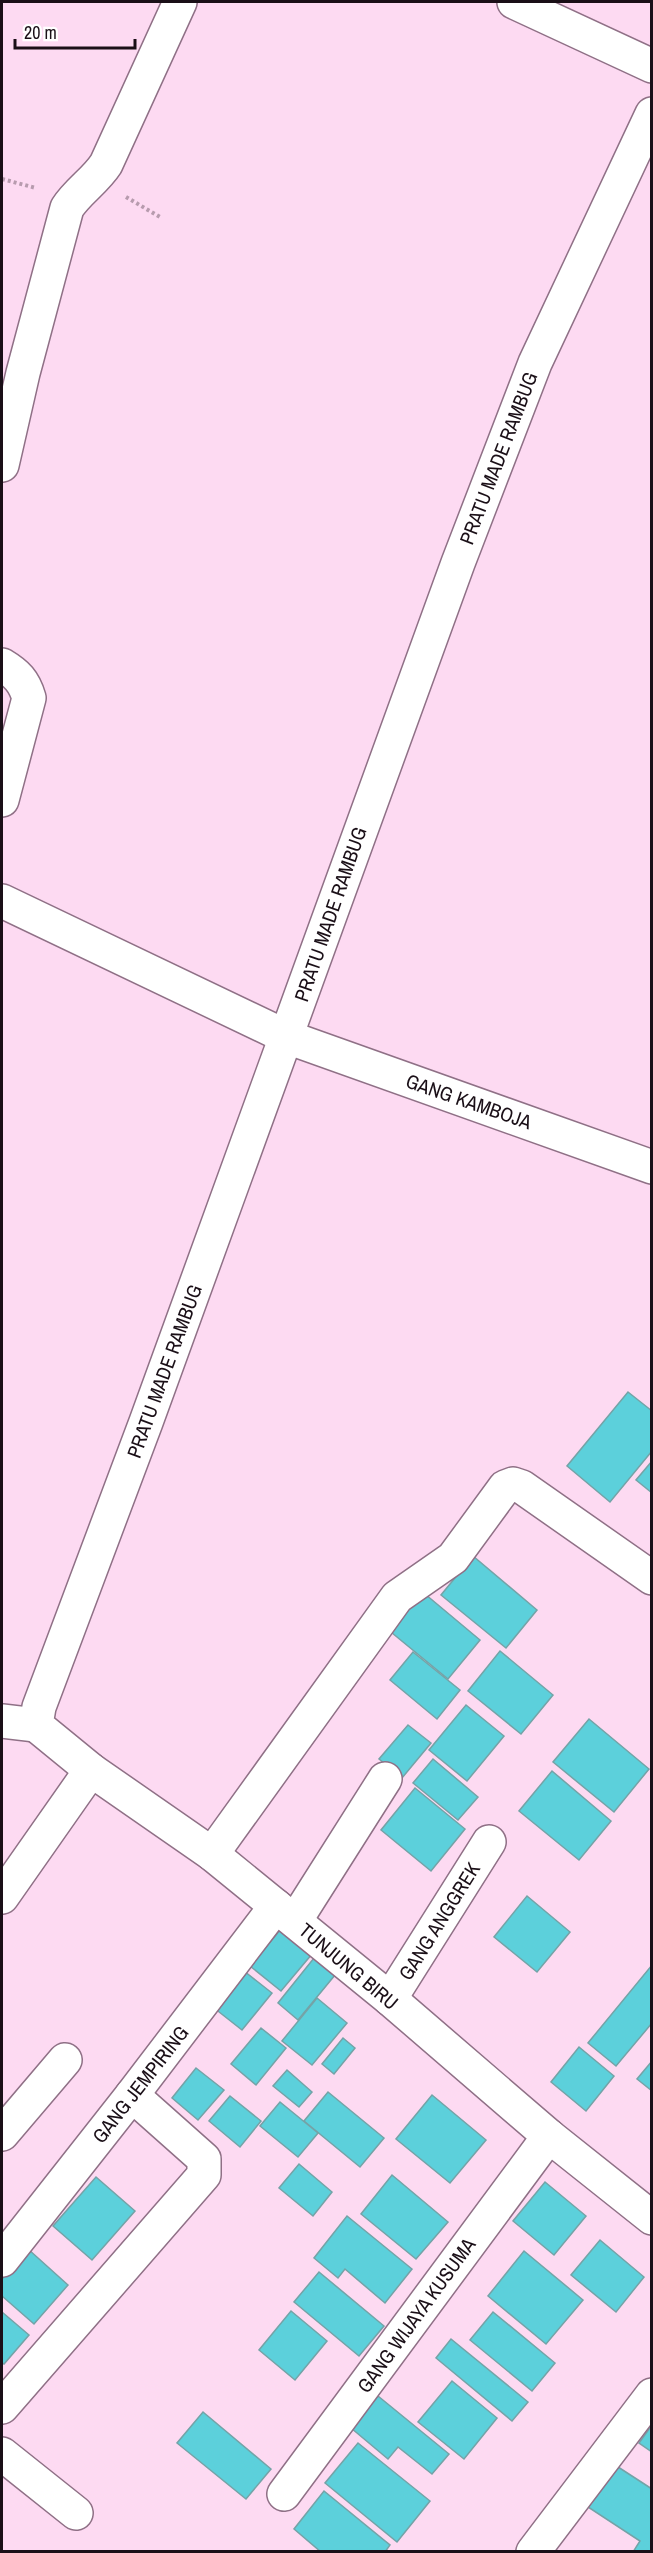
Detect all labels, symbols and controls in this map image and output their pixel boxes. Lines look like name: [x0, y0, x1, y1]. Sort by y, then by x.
scale bar: [15, 12, 135, 50]
text: 20 m: [24, 20, 57, 45]
street label: PRATU MADE RAMBUG: [453, 368, 543, 548]
street label: PRATU MADE RAMBUG: [287, 823, 373, 1005]
street label: GANG KAMBOJA: [403, 1067, 535, 1135]
street label: PRATU MADE RAMBUG: [120, 1280, 208, 1462]
street label: GANG ANGGREK: [392, 1857, 486, 1985]
street label: TUNJUNG BIRU: [294, 1916, 404, 2016]
street label: GANG JEMPIRING: [86, 2020, 194, 2148]
street label: GANG WIJAYA KUSUMA: [351, 2232, 481, 2398]

